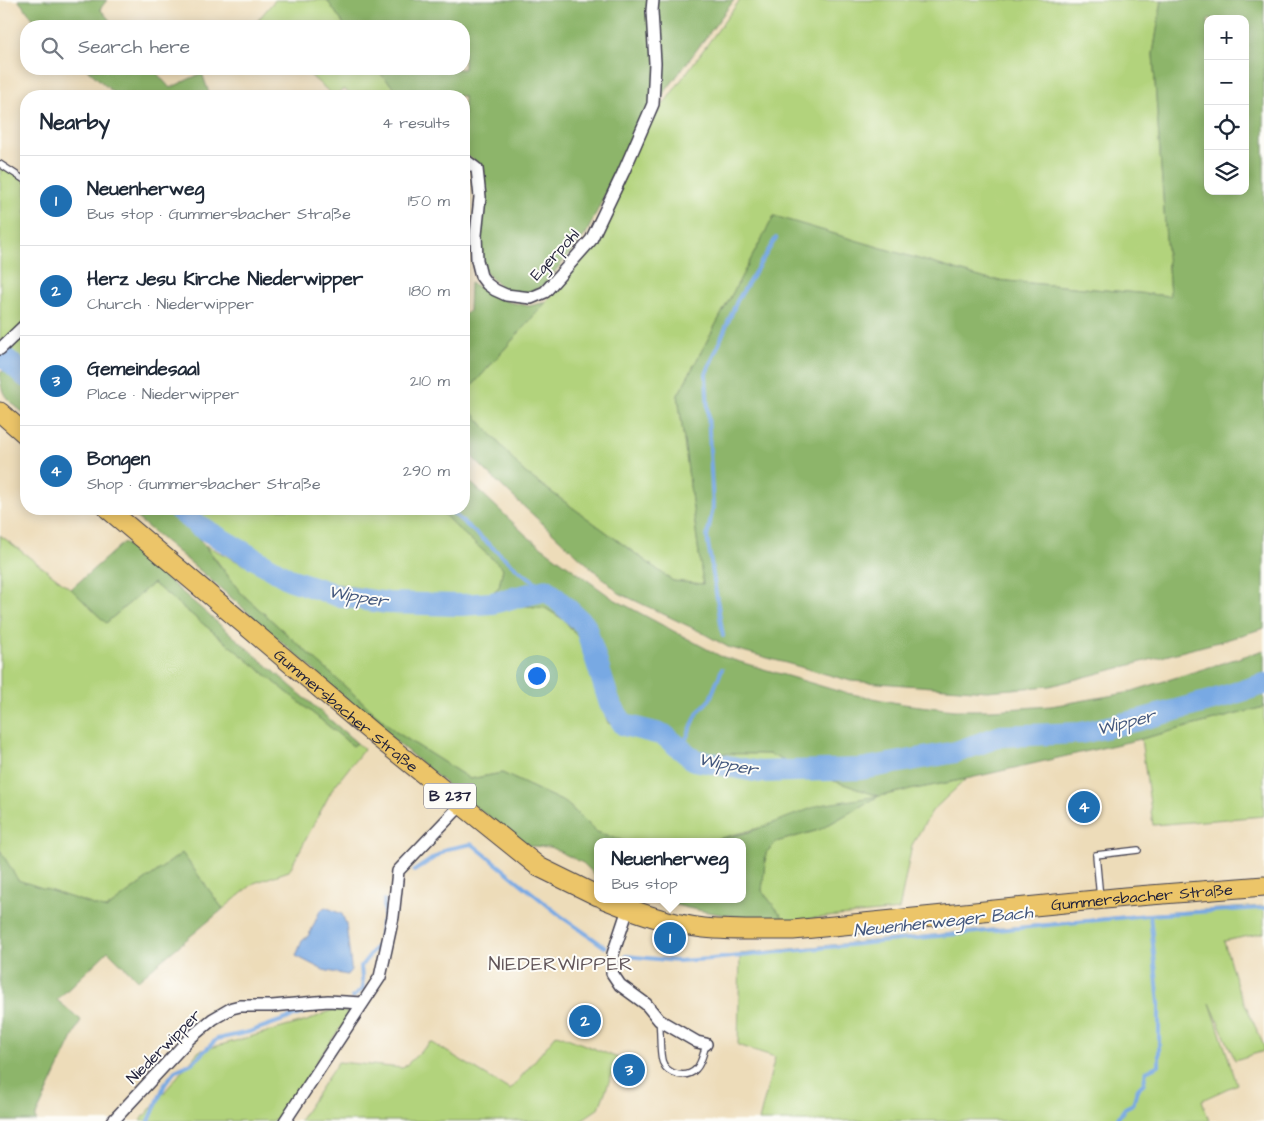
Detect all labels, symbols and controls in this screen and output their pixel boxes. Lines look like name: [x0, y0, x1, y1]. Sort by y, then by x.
map controls: [1204, 15, 1249, 195]
button: +: [1204, 15, 1249, 60]
search box: [20, 20, 470, 75]
icon: search: [38, 34, 66, 62]
text: Search here: [78, 34, 190, 61]
button: −: [1204, 60, 1249, 105]
button: locate: [1204, 105, 1249, 150]
text: Nearby: [40, 108, 110, 137]
text: 4 results: [382, 112, 450, 134]
button: layers: [1204, 150, 1249, 195]
text: Neuenherweg: [87, 176, 204, 203]
text: 1: [55, 190, 57, 212]
text: 150 m: [408, 190, 450, 212]
text: Bus stop · Gummersbacher Straße: [87, 203, 351, 225]
street label: Egerpohl: [525, 224, 585, 286]
text: Herz Jesu Kirche Niederwipper: [87, 266, 363, 293]
text: 2: [51, 280, 61, 302]
text: 180 m: [409, 280, 450, 302]
text: Church · Niederwipper: [87, 293, 254, 315]
text: Gemeindesaal: [87, 356, 200, 383]
text: 3: [52, 370, 60, 392]
text: 210 m: [410, 370, 450, 392]
text: Place · Niederwipper: [87, 383, 239, 405]
text: Bongen: [87, 446, 150, 473]
text: 4: [51, 460, 61, 482]
text: 290 m: [403, 460, 450, 482]
text: Shop · Gummersbacher Straße: [87, 473, 321, 495]
water label: Wipper: [327, 579, 391, 614]
street label: Gummersbacher Straße: [269, 644, 423, 778]
your location: [524, 663, 550, 689]
water label: Wipper: [1094, 703, 1160, 742]
water label: Wipper: [696, 747, 761, 783]
road number: B 237: [424, 784, 476, 808]
pin: 4: [1068, 788, 1100, 826]
popup: [594, 838, 746, 903]
text: Neuenherweg: [611, 846, 729, 873]
text: Bus stop: [611, 873, 678, 895]
street label: Gummersbacher Straße: [1050, 878, 1234, 916]
water label: Neuenherweger Bach: [852, 900, 1035, 944]
pin: 1: [654, 919, 686, 957]
district label: NIEDERWIPPER: [489, 951, 633, 978]
pin: 2: [569, 1002, 601, 1040]
street label: Niederwipper: [121, 1004, 206, 1089]
pin: 3: [613, 1051, 645, 1089]

